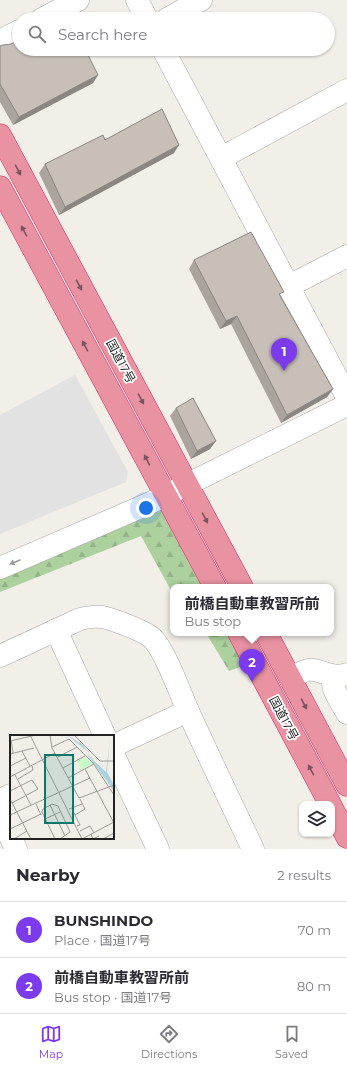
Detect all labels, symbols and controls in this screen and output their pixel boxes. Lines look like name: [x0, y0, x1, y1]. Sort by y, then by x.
search box: [12, 12, 335, 56]
icon: search: [26, 23, 48, 45]
text: Search here: [58, 25, 147, 44]
one-way arrow: [15, 164, 22, 176]
one-way arrow: [20, 226, 27, 237]
one-way arrow: [76, 279, 83, 290]
street label: 国道17号: [103, 337, 139, 385]
pin: 1: [271, 338, 297, 371]
one-way arrow: [82, 340, 89, 352]
one-way arrow: [137, 393, 144, 405]
one-way arrow: [144, 454, 151, 466]
your location: [136, 498, 156, 518]
one-way arrow: [202, 513, 208, 524]
one-way arrow: [9, 558, 21, 565]
popup: [170, 584, 334, 636]
text: 前橋自動車教習所前: [184, 594, 320, 613]
text: Bus stop: [184, 613, 241, 629]
pin: 2: [239, 649, 265, 682]
street label: 国道17号: [266, 694, 302, 742]
one-way arrow: [301, 699, 308, 710]
inset map: [10, 735, 114, 839]
one-way arrow: [308, 764, 315, 775]
map controls: [299, 801, 335, 837]
button: layers: [299, 801, 335, 837]
text: Nearby: [16, 865, 80, 885]
text: 2 results: [277, 867, 331, 883]
text: BUNSHINDO: [54, 911, 153, 930]
text: 1: [26, 922, 32, 938]
text: 70 m: [298, 922, 331, 938]
text: Place · 国道17号: [54, 932, 151, 948]
text: 前橋自動車教習所前: [54, 968, 189, 987]
text: 2: [25, 978, 33, 994]
text: 80 m: [297, 978, 331, 994]
text: Bus stop · 国道17号: [54, 989, 172, 1005]
tab: Map: [39, 1023, 63, 1061]
tab: Directions: [141, 1023, 197, 1061]
tab: Saved: [275, 1023, 308, 1061]

